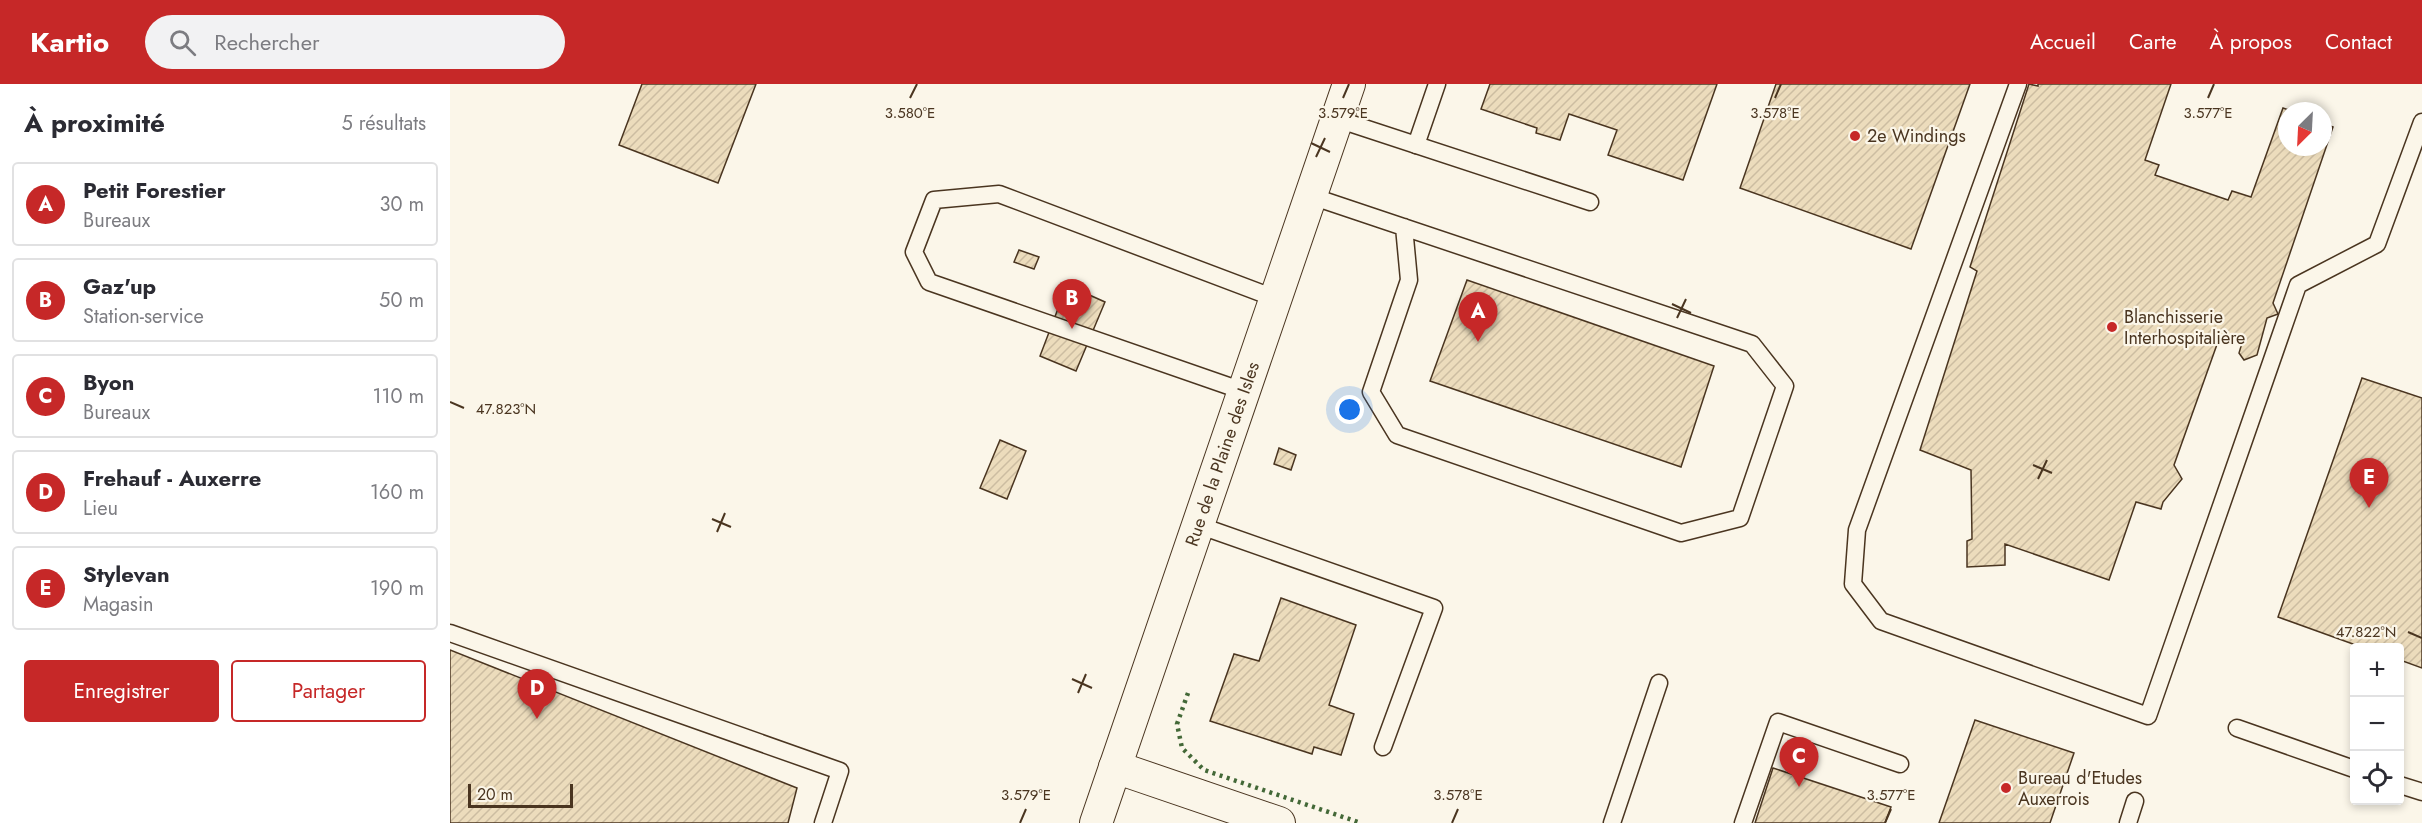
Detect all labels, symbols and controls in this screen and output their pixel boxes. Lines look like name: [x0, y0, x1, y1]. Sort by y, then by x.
search box: [145, 15, 565, 69]
text: Kartio: [30, 22, 109, 63]
icon: search: [166, 26, 199, 59]
text: Rechercher: [214, 26, 320, 58]
text: Accueil: [2030, 27, 2096, 57]
text: Carte: [2129, 27, 2177, 57]
text: À propos: [2210, 27, 2292, 57]
text: Contact: [2325, 27, 2392, 57]
text: 3.580°E: [885, 102, 935, 124]
text: 3.579°E: [1318, 102, 1368, 124]
text: 3.578°E: [1750, 102, 1800, 124]
text: 3.577°E: [2183, 102, 2233, 124]
north arrow: [2278, 102, 2332, 156]
text: À proximité: [24, 104, 165, 142]
text: 5 résultats: [341, 109, 426, 138]
place label: 2e Windings: [1867, 123, 1966, 149]
marker: 2e Windings: [1848, 129, 1862, 143]
text: Petit Forestier: [83, 174, 226, 206]
text: A: [38, 190, 53, 219]
text: 30 m: [379, 190, 424, 219]
text: Bureaux: [83, 206, 150, 235]
text: Gaz'up: [83, 270, 156, 302]
pin: B: [1052, 280, 1092, 329]
text: B: [39, 286, 52, 315]
text: 50 m: [379, 286, 424, 315]
pin: A: [1458, 292, 1498, 342]
text: Station-service: [83, 302, 204, 331]
place label: Blanchisserie Interhospitalière: [2124, 304, 2245, 351]
marker: Blanchisserie Interhospitalière: [2105, 320, 2119, 334]
street label: Rue de la Plaine des Isles: [1179, 358, 1266, 550]
text: Byon: [83, 366, 134, 398]
text: C: [38, 382, 53, 411]
text: 110 m: [372, 382, 424, 411]
your location: [1335, 395, 1364, 424]
text: Bureaux: [83, 398, 150, 427]
text: 47.823°N: [476, 398, 536, 420]
pin: E: [2350, 458, 2388, 508]
text: Frehauf - Auxerre: [83, 462, 261, 494]
text: D: [38, 478, 53, 507]
text: 160 m: [370, 478, 424, 507]
text: Lieu: [83, 494, 118, 523]
text: Stylevan: [83, 558, 170, 590]
text: E: [39, 574, 52, 603]
text: 190 m: [370, 574, 424, 603]
text: Magasin: [83, 590, 154, 619]
text: 47.822°N: [2336, 621, 2396, 643]
map controls: [2350, 643, 2404, 805]
button: +: [2350, 643, 2404, 697]
button: Enregistrer: [24, 660, 219, 722]
button: Partager: [231, 660, 426, 722]
pin: D: [518, 670, 556, 719]
button: −: [2350, 697, 2404, 751]
pin: C: [1780, 738, 1818, 787]
button: locate: [2350, 751, 2404, 805]
place label: Bureau d'Etudes Auxerrois: [2018, 765, 2142, 812]
scale bar: [468, 781, 573, 808]
marker: Bureau d'Etudes Auxerrois: [1999, 781, 2013, 795]
text: 20 m: [477, 783, 513, 806]
text: 3.579°E: [1001, 784, 1051, 806]
text: 3.578°E: [1433, 784, 1483, 806]
text: 3.577°E: [1866, 784, 1916, 806]

